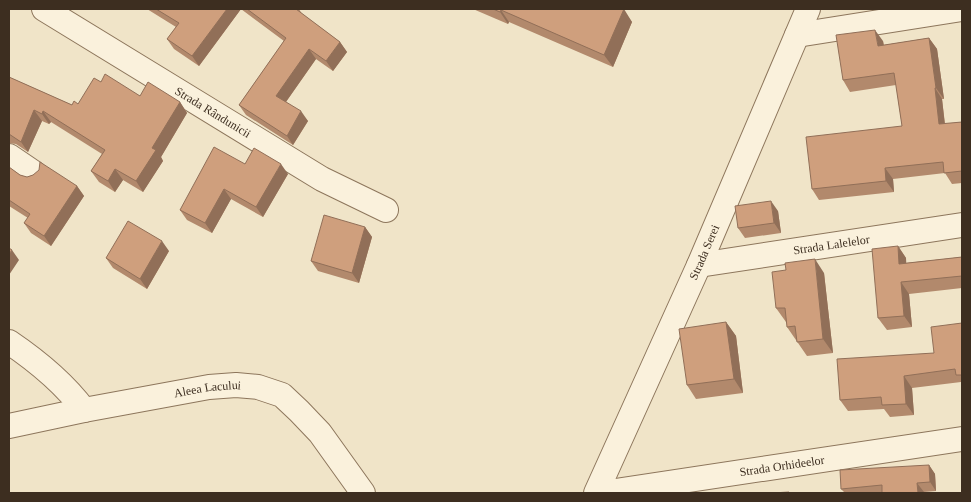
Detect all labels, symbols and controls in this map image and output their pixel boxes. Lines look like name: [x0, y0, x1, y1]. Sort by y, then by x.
street label: Strada Rândunicii: [172, 84, 254, 141]
street label: Strada Serei: [686, 222, 723, 282]
street label: Strada Lalelelor: [792, 232, 871, 258]
street label: Aleea Lacului: [173, 378, 242, 400]
street label: Strada Orhideelor: [739, 453, 825, 479]

